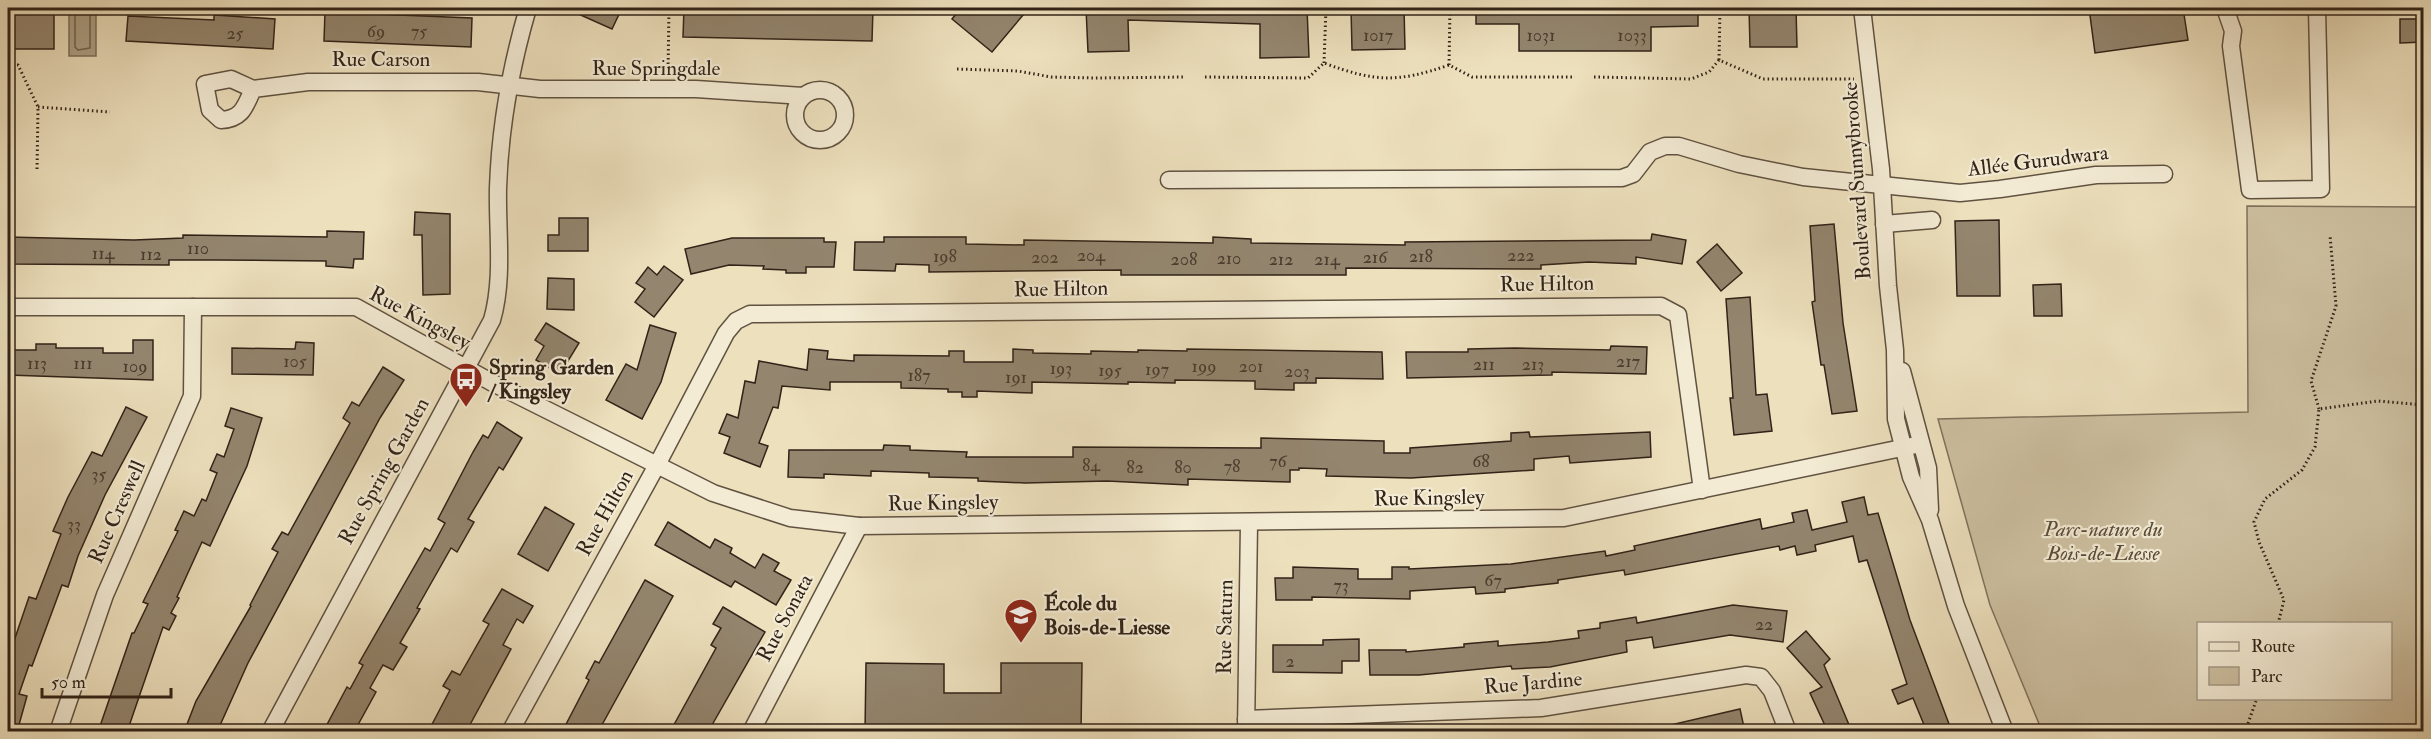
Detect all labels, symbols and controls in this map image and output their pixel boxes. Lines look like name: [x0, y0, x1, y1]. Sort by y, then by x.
house number: 69: [367, 20, 385, 43]
house number: 75: [411, 20, 427, 43]
house number: 25: [227, 22, 244, 45]
house number: 1017: [1363, 24, 1393, 47]
house number: 1031: [1527, 24, 1555, 47]
house number: 1033: [1617, 24, 1647, 47]
street label: Rue Carson: [332, 46, 431, 73]
street label: Rue Springdale: [592, 55, 721, 82]
street label: Boulevard Sunnybrooke: [1837, 81, 1877, 281]
street label: Allée Gurudwara: [1965, 139, 2110, 183]
house number: 110: [187, 237, 209, 260]
house number: 114: [92, 242, 116, 265]
house number: 112: [140, 243, 162, 266]
house number: 204: [1077, 244, 1106, 267]
house number: 222: [1507, 244, 1535, 267]
house number: 198: [933, 245, 957, 268]
house number: 218: [1409, 245, 1433, 268]
house number: 202: [1031, 246, 1059, 269]
house number: 216: [1363, 246, 1388, 269]
house number: 210: [1217, 247, 1241, 270]
house number: 208: [1171, 248, 1197, 271]
house number: 212: [1269, 248, 1293, 271]
house number: 214: [1314, 248, 1341, 271]
street label: Rue Hilton: [1499, 270, 1595, 298]
street label: Rue Hilton: [1013, 275, 1109, 303]
street label: Rue Kingsley: [365, 280, 476, 356]
house number: 105: [283, 350, 307, 373]
house number: 217: [1616, 350, 1640, 373]
house number: 113: [27, 352, 47, 375]
house number: 111: [73, 352, 93, 375]
house number: 211: [1473, 353, 1495, 376]
house number: 213: [1522, 353, 1544, 376]
place label: Spring Garden / Kingsley: [487, 354, 614, 405]
house number: 109: [123, 355, 147, 378]
house number: 199: [1192, 355, 1216, 378]
house number: 201: [1239, 355, 1263, 378]
house number: 193: [1050, 357, 1072, 380]
house number: 197: [1145, 358, 1169, 381]
house number: 195: [1098, 359, 1122, 382]
house number: 203: [1284, 360, 1310, 383]
bus stop icon: Spring Garden / Kingsley: [448, 361, 484, 408]
house number: 187: [907, 364, 931, 387]
house number: 191: [1005, 366, 1027, 389]
street label: Rue Spring Garden: [332, 393, 436, 549]
house number: 76: [1269, 450, 1288, 473]
house number: 68: [1472, 450, 1490, 473]
house number: 84: [1082, 454, 1101, 477]
house number: 78: [1224, 455, 1240, 478]
street label: Rue Creswell: [82, 456, 152, 568]
house number: 82: [1126, 456, 1144, 479]
house number: 80: [1174, 456, 1192, 479]
house number: 35: [92, 463, 106, 486]
street label: Rue Hilton: [570, 465, 640, 561]
street label: Rue Kingsley: [1373, 484, 1485, 512]
street label: Rue Kingsley: [887, 489, 999, 517]
house number: 33: [67, 513, 81, 536]
park label: Parc-nature du Bois-de-Liesse: [2043, 516, 2162, 567]
street label: Rue Sonata: [751, 569, 820, 667]
house number: 67: [1484, 569, 1502, 592]
house number: 73: [1333, 574, 1349, 597]
street label: Rue Saturn: [1211, 579, 1239, 675]
place label: École du Bois-de-Liesse: [1044, 590, 1170, 641]
school or university icon: École du Bois-de-Liesse: [1003, 597, 1039, 644]
house number: 22: [1755, 613, 1773, 636]
legend: [2197, 622, 2392, 700]
text: Route: [2251, 635, 2295, 658]
house number: 2: [1285, 650, 1295, 673]
scale bar: [42, 661, 171, 699]
street label: Rue Jardine: [1483, 665, 1584, 701]
text: Parc: [2251, 665, 2282, 688]
text: 50 m: [51, 671, 86, 694]

